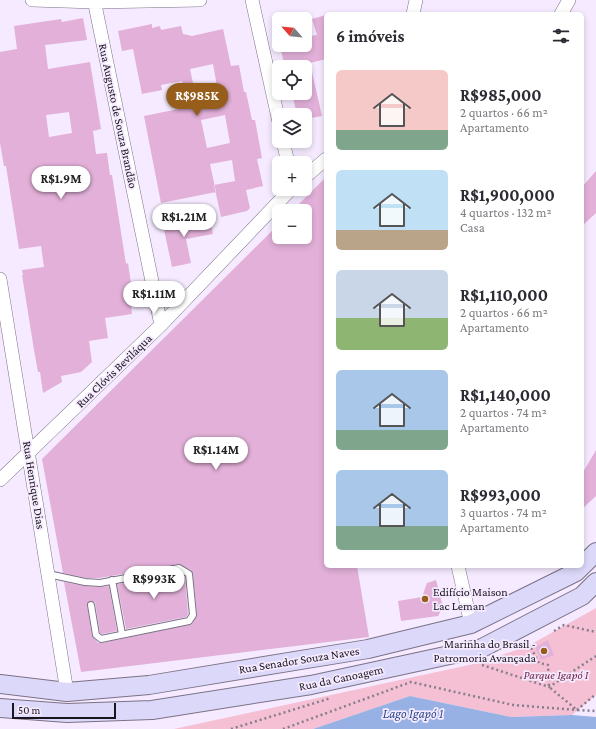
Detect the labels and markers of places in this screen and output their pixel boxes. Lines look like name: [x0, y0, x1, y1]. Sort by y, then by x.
pin: R$985K: [164, 83, 230, 117]
pin: R$1.9M: [28, 166, 94, 200]
pin: R$1.21M: [147, 204, 221, 238]
pin: R$1.11M: [117, 281, 191, 315]
pin: R$1.14M: [179, 437, 253, 471]
pin: R$993K: [121, 566, 187, 600]
place label: Edifício Maison Lac Leman: [433, 585, 508, 613]
marker: Edifício Maison Lac Leman: [420, 594, 430, 604]
place label: Marinha do Brasil - Patromoria Avançada: [433, 637, 536, 665]
marker: Marinha do Brasil - Patromoria Avançada: [539, 646, 549, 656]

